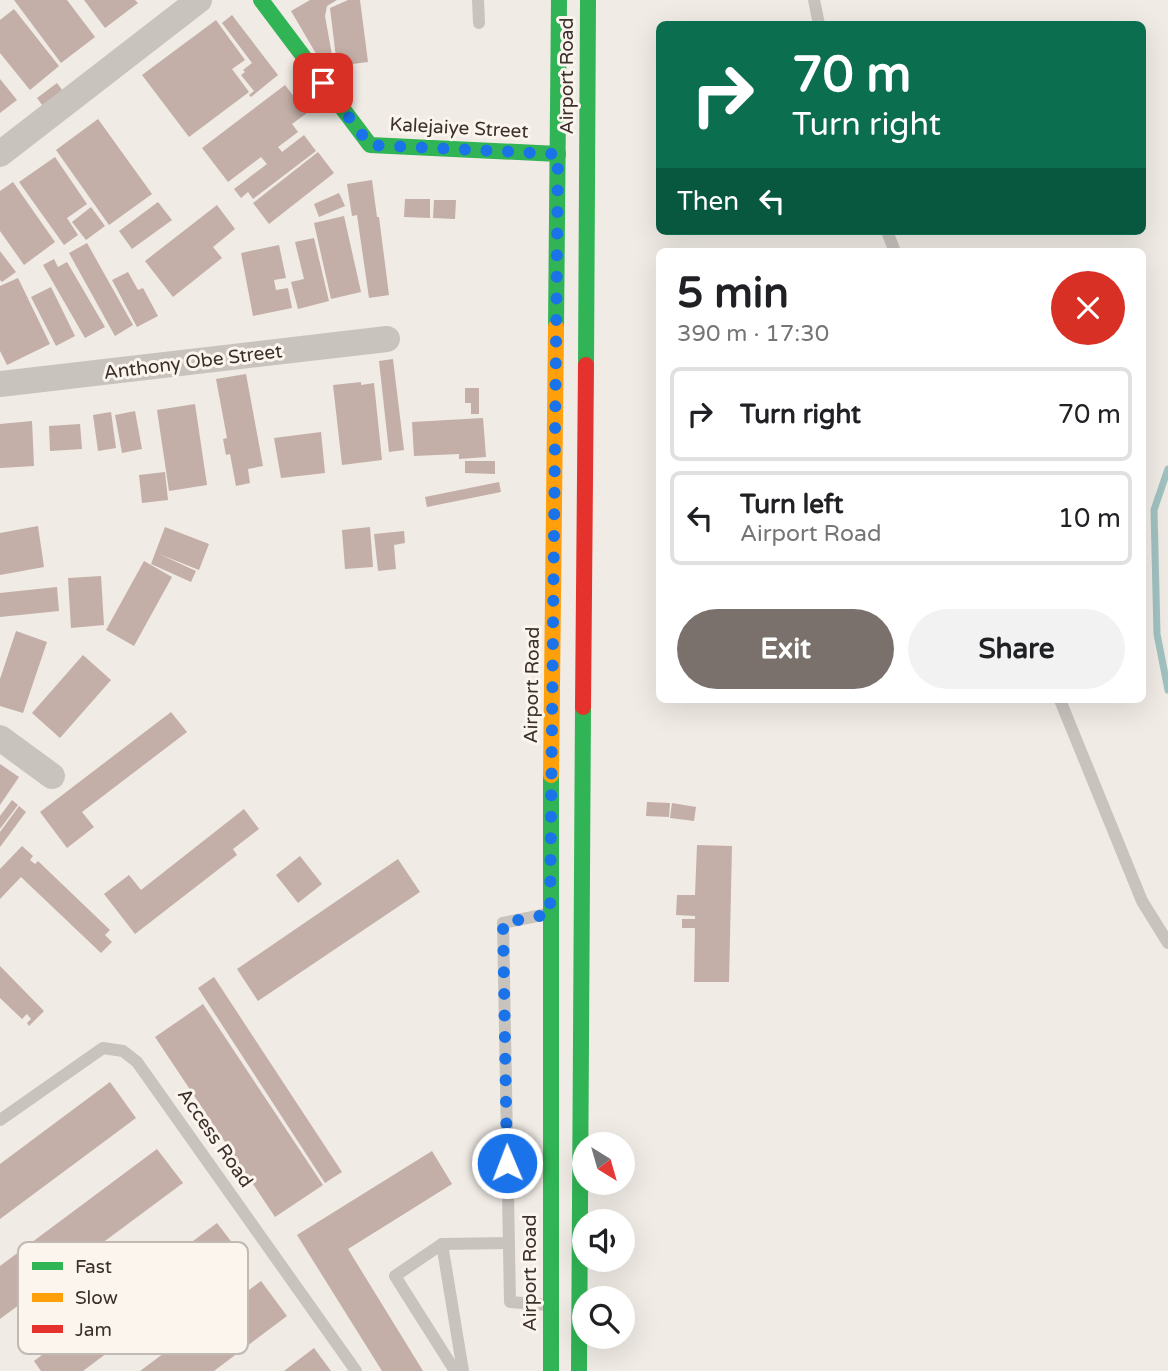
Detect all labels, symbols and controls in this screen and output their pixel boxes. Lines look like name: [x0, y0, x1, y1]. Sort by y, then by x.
street label: Airport Road: [556, 18, 578, 134]
text: 70 m: [792, 46, 911, 105]
icon: right: [677, 49, 768, 140]
pin: [293, 53, 353, 113]
icon: arrive: [304, 64, 342, 102]
text: Turn right: [792, 106, 941, 144]
street label: Kalejaiye Street: [389, 113, 529, 143]
icon: left: [753, 182, 791, 220]
text: Then: [677, 186, 739, 217]
text: 5 min: [677, 268, 789, 319]
button: close: [1051, 271, 1125, 345]
text: 390 m · 17:30: [677, 320, 829, 348]
street label: Anthony Obe Street: [103, 340, 283, 384]
icon: right: [681, 395, 719, 433]
text: Turn right: [740, 399, 861, 430]
text: 70 m: [1058, 399, 1121, 430]
text: Turn left: [740, 489, 843, 520]
icon: left: [681, 499, 719, 537]
text: 10 m: [1058, 503, 1121, 534]
text: Airport Road: [740, 520, 881, 548]
button: Exit: [677, 609, 894, 689]
button: Share: [908, 609, 1125, 689]
street label: Airport Road: [520, 626, 544, 744]
street label: Access Road: [173, 1084, 257, 1192]
position arrow: [470, 1126, 544, 1200]
north arrow: [572, 1132, 635, 1195]
map controls: [572, 1132, 635, 1349]
button: sound: [572, 1209, 635, 1272]
street label: Airport Road: [519, 1215, 541, 1331]
legend: [18, 1242, 248, 1354]
text: Fast: [75, 1256, 112, 1278]
button: search: [572, 1286, 635, 1349]
text: Slow: [75, 1287, 118, 1309]
text: Jam: [75, 1319, 112, 1341]

